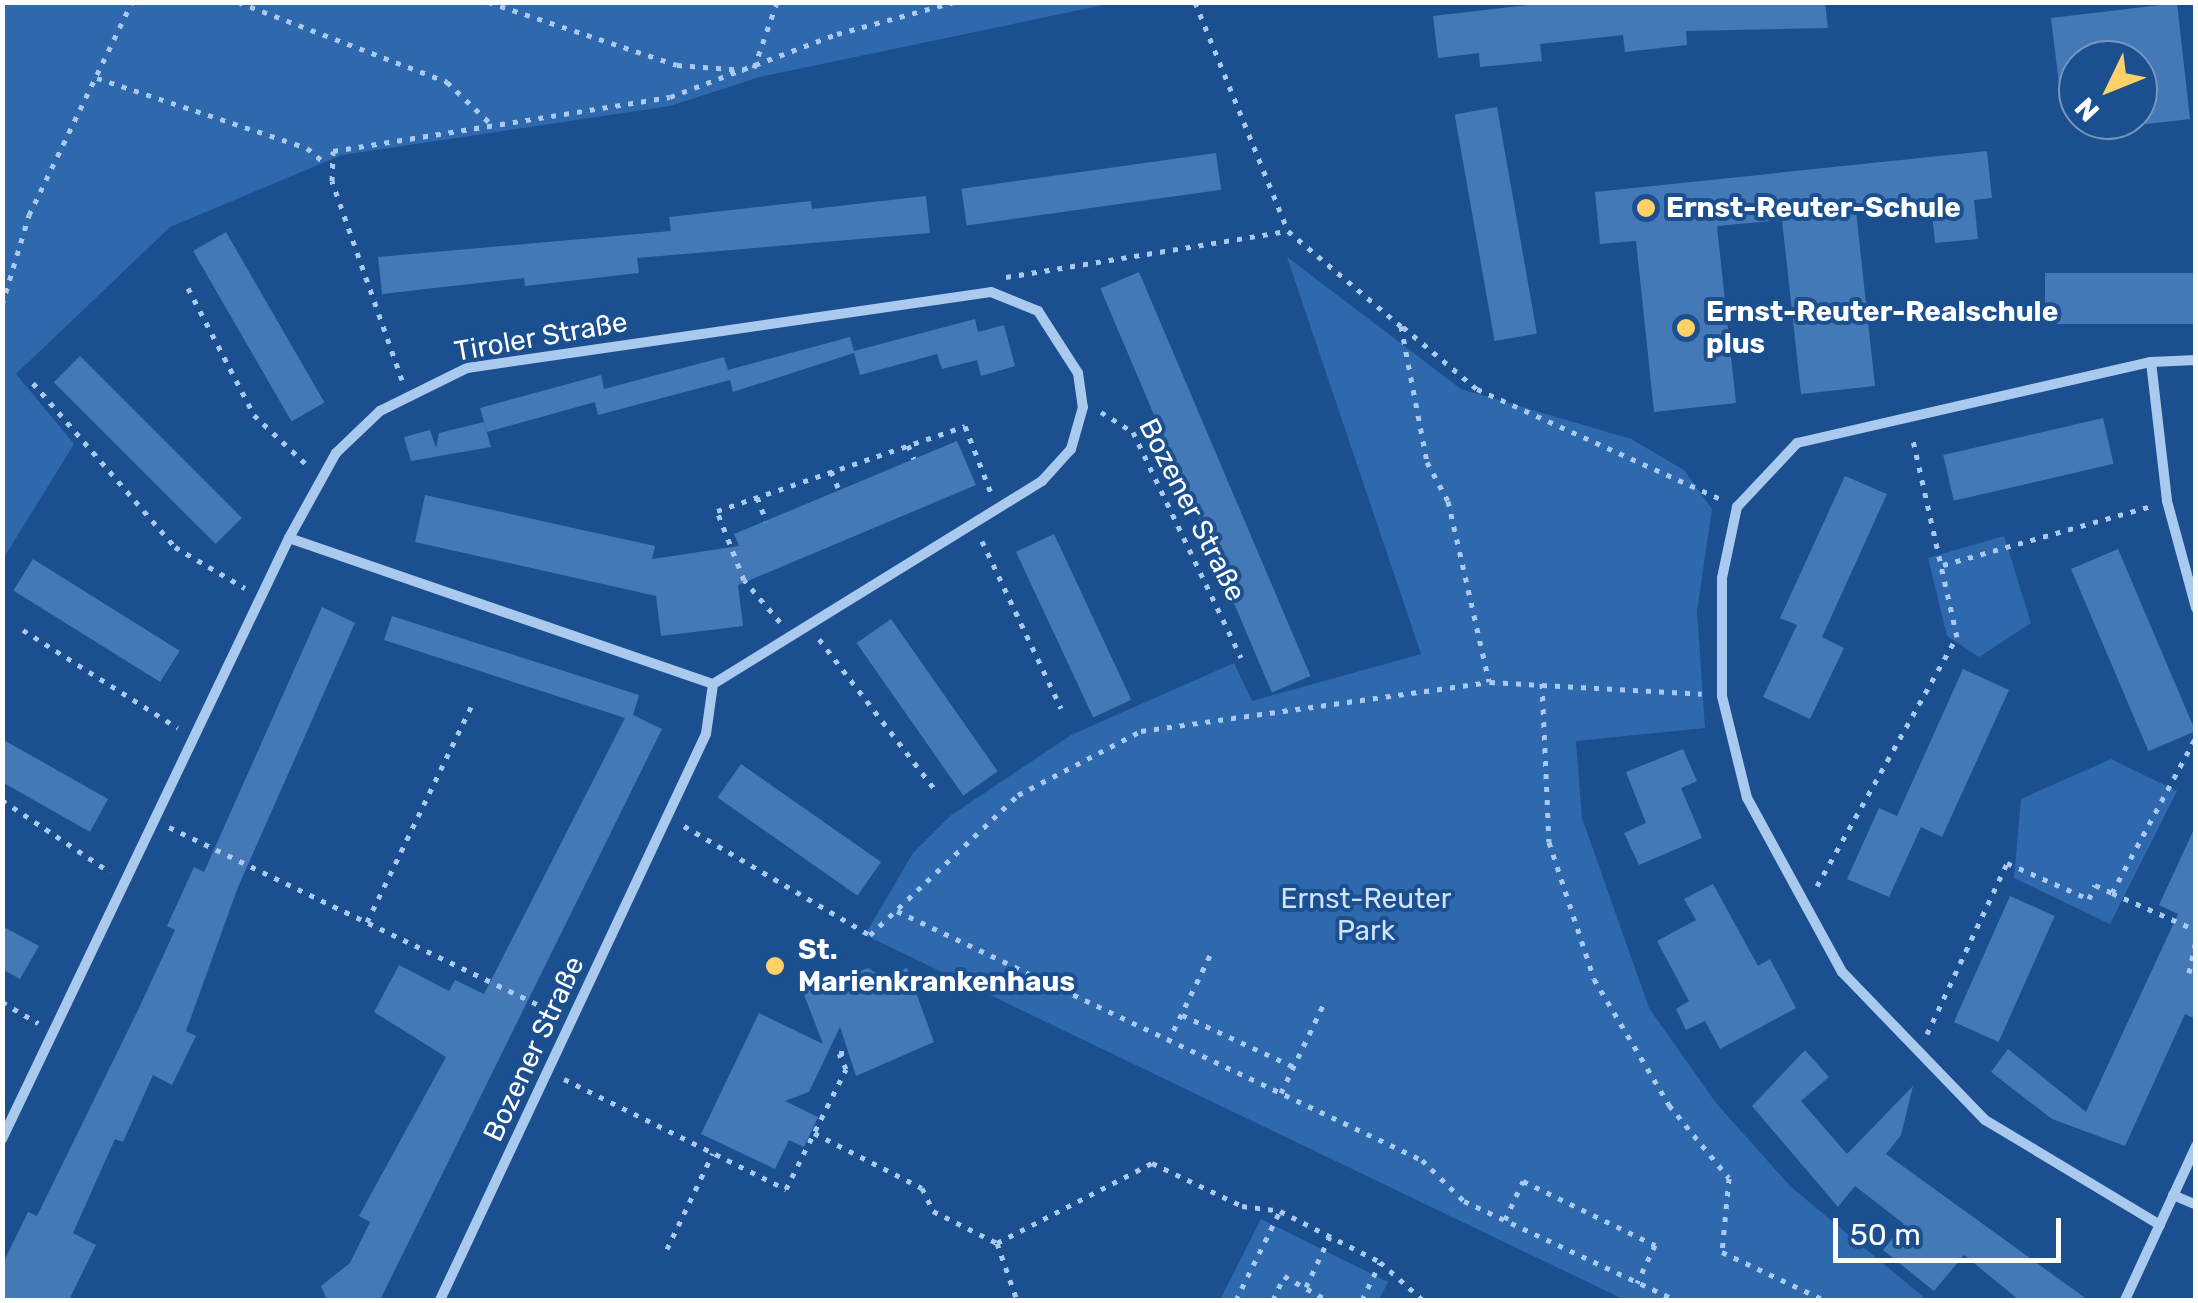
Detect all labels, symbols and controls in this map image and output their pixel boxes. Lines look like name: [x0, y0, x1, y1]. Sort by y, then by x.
north arrow: [2058, 40, 2158, 140]
text: N: [2068, 91, 2106, 128]
place label: Ernst-Reuter-Schule: [1666, 191, 1961, 225]
marker: Ernst-Reuter-Schule: [1635, 197, 1657, 219]
place label: Ernst-Reuter-Realschule plus: [1706, 295, 2058, 361]
street label: Tiroler Straße: [452, 305, 630, 369]
marker: Ernst-Reuter-Realschule plus: [1675, 317, 1697, 339]
street label: Bozener Straße: [1131, 413, 1253, 607]
park label: Ernst-Reuter Park: [1281, 882, 1451, 948]
place label: St. Marienkrankenhaus: [798, 933, 1075, 999]
street label: Bozener Straße: [476, 951, 592, 1147]
marker: St. Marienkrankenhaus: [762, 953, 788, 979]
scale bar: [1838, 1198, 2066, 1260]
text: 50 m: [1850, 1217, 1921, 1253]

